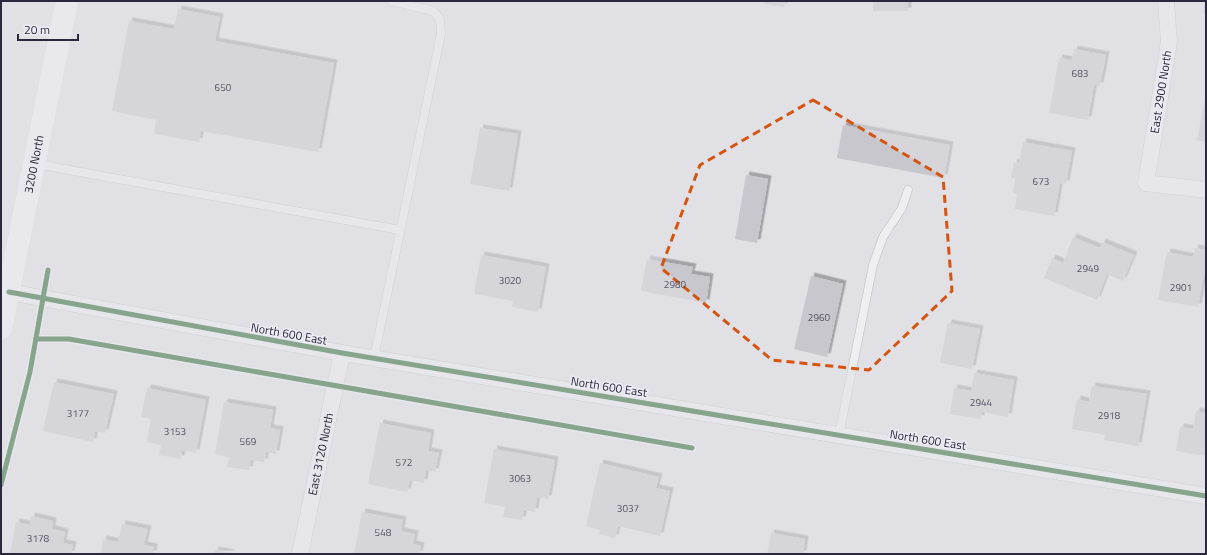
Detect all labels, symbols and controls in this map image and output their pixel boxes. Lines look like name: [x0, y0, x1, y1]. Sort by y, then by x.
scale bar: [18, 16, 78, 42]
text: 20 m: [24, 20, 50, 39]
street label: East 2900 North: [1145, 49, 1176, 135]
house number: 683: [1072, 66, 1088, 81]
house number: 650: [215, 80, 232, 95]
street label: 3200 North: [18, 133, 49, 195]
house number: 673: [1033, 174, 1049, 189]
house number: 2949: [1077, 261, 1100, 276]
house number: 3020: [499, 273, 522, 288]
house number: 2980: [664, 277, 687, 292]
house number: 2901: [1170, 280, 1192, 295]
house number: 2960: [808, 310, 831, 325]
street label: North 600 East: [249, 317, 329, 350]
street label: North 600 East: [570, 371, 649, 402]
house number: 2944: [970, 395, 993, 410]
house number: 3177: [67, 406, 89, 421]
house number: 2918: [1098, 408, 1121, 423]
street label: East 3120 North: [302, 411, 338, 497]
house number: 3153: [164, 424, 186, 439]
street label: North 600 East: [889, 424, 968, 455]
house number: 569: [240, 434, 257, 449]
house number: 572: [396, 455, 412, 470]
house number: 3063: [509, 471, 531, 486]
house number: 3037: [617, 501, 639, 516]
house number: 548: [375, 525, 392, 540]
house number: 3178: [27, 531, 50, 546]

